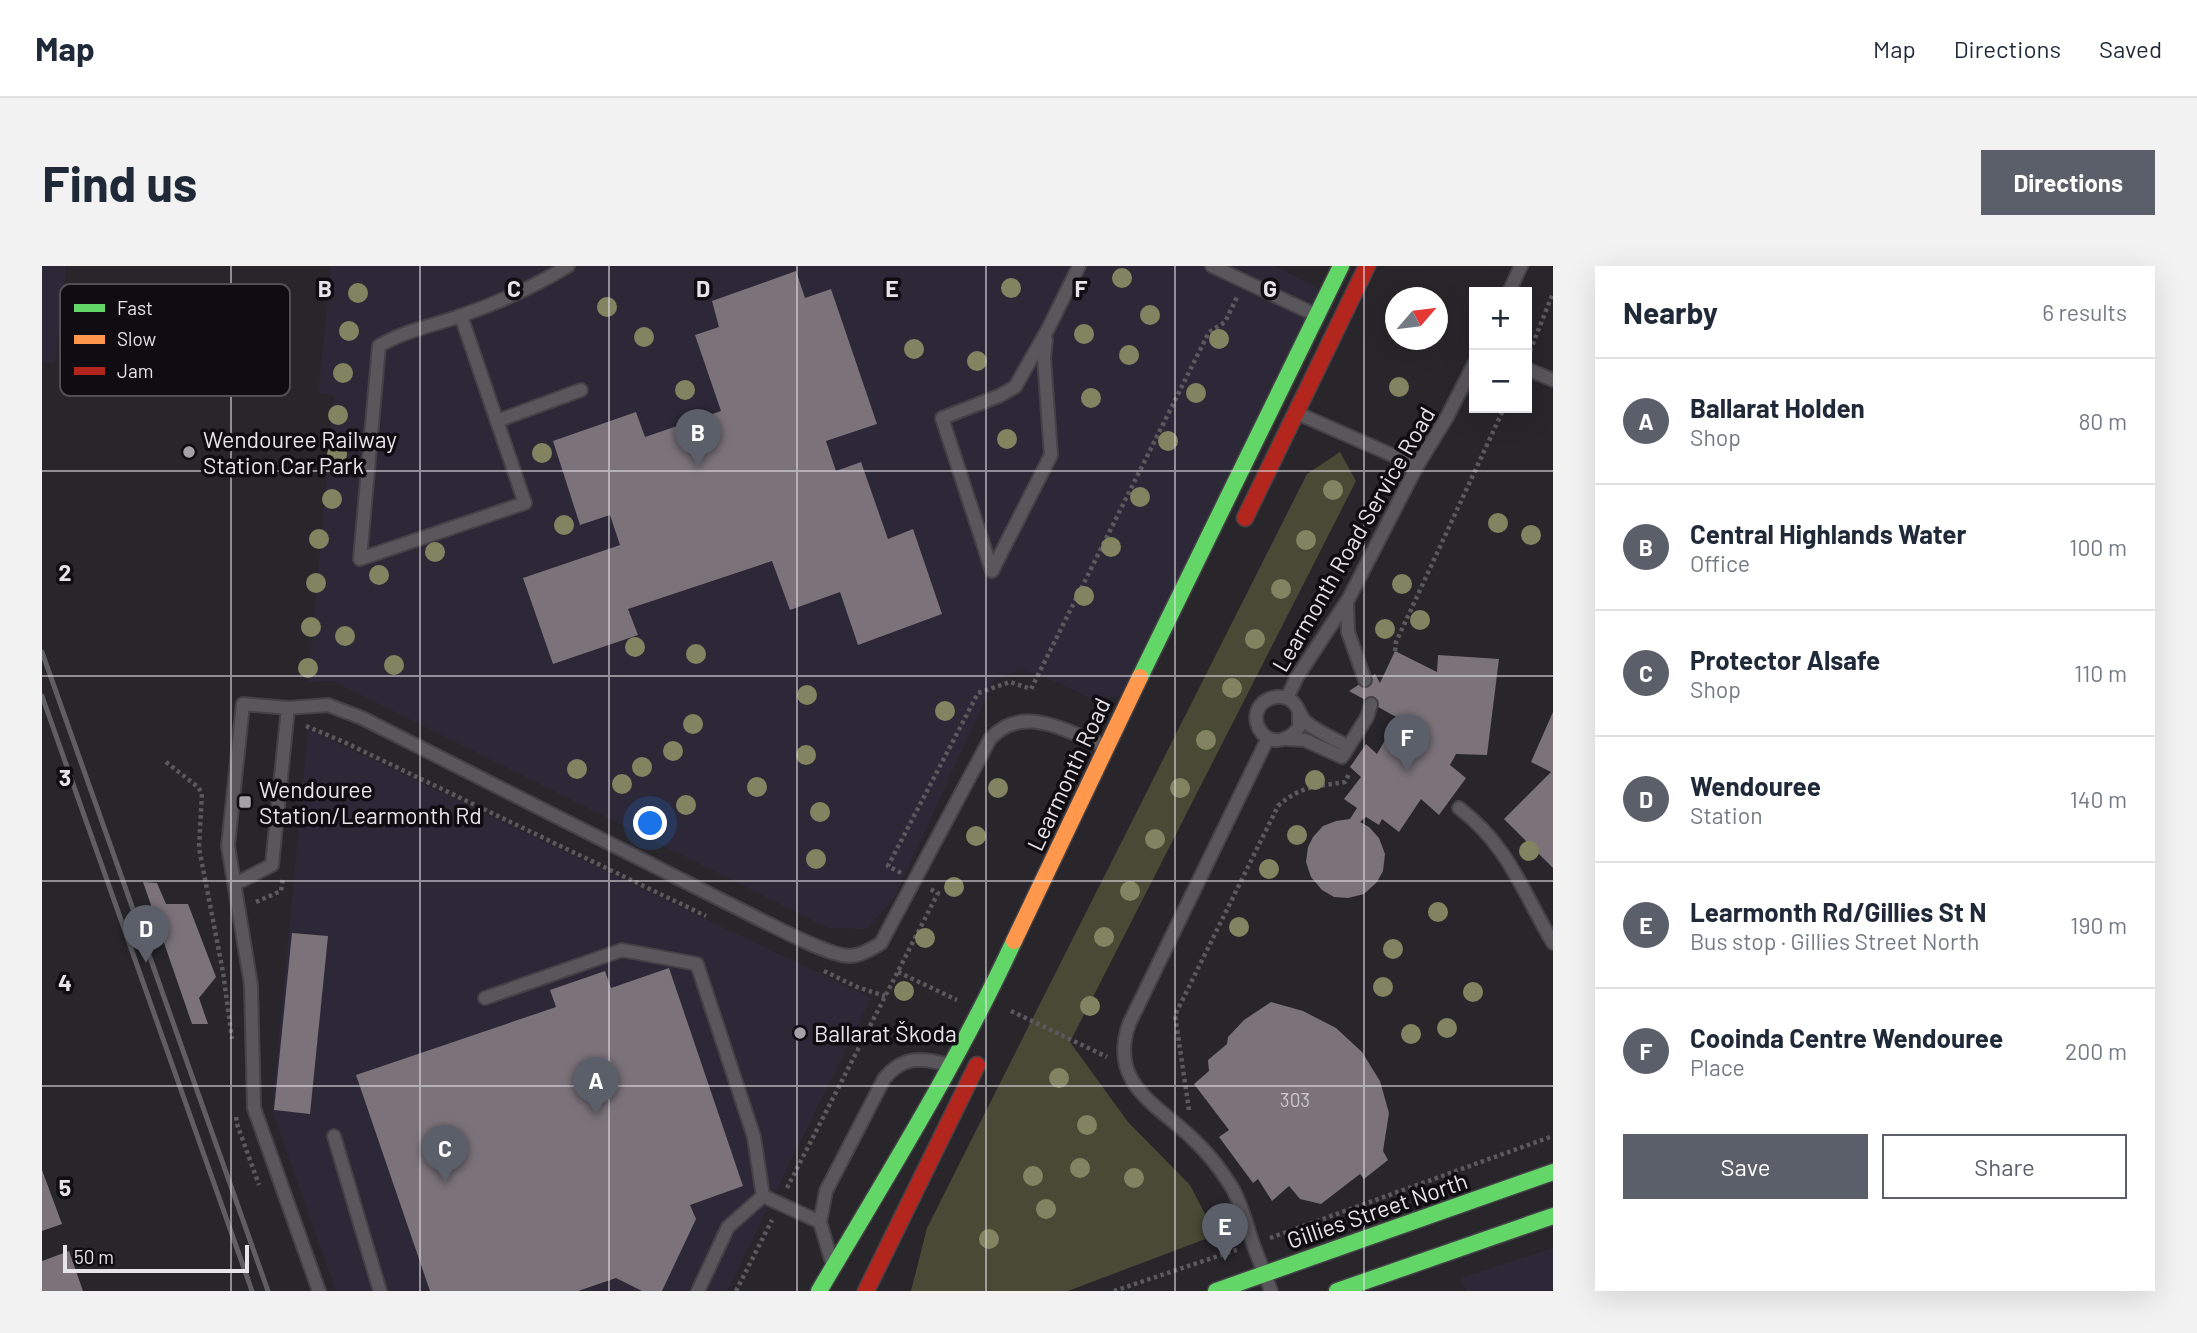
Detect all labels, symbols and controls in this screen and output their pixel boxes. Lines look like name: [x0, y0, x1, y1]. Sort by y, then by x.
text: Map: [35, 28, 95, 68]
text: Map: [1873, 34, 1916, 63]
text: Directions: [1954, 34, 2061, 63]
text: Saved: [2099, 34, 2162, 63]
button: Directions: [1981, 150, 2155, 215]
text: Find us: [42, 153, 197, 212]
text: B: [318, 274, 332, 302]
text: C: [507, 274, 521, 302]
text: D: [696, 274, 710, 302]
text: E: [885, 274, 899, 302]
text: F: [1075, 274, 1088, 302]
text: G: [1263, 274, 1277, 302]
legend: [60, 284, 290, 396]
north arrow: [1385, 287, 1448, 350]
map controls: [1469, 287, 1532, 413]
button: +: [1469, 287, 1532, 350]
text: Nearby: [1623, 294, 1718, 330]
text: Fast: [117, 296, 153, 319]
text: 6 results: [2042, 298, 2127, 326]
text: Slow: [117, 327, 156, 350]
button: −: [1469, 350, 1532, 413]
text: Jam: [117, 359, 153, 382]
text: Ballarat Holden: [1690, 392, 1865, 423]
street label: Learmonth Road Service Road: [1266, 402, 1440, 676]
text: A: [1638, 407, 1654, 435]
text: 80 m: [2078, 407, 2127, 435]
pin: B: [675, 409, 721, 467]
text: Shop: [1690, 423, 1741, 451]
place label: Wendouree Railway Station Car Park: [203, 425, 397, 479]
marker: Wendouree Railway Station Car Park: [181, 444, 197, 460]
text: Central Highlands Water: [1690, 518, 1967, 549]
text: B: [1639, 533, 1653, 561]
text: 100 m: [2069, 533, 2127, 561]
text: Office: [1690, 549, 1750, 577]
text: 2: [59, 558, 71, 586]
text: Protector Alsafe: [1690, 644, 1880, 675]
text: C: [1639, 659, 1653, 687]
text: 110 m: [2074, 659, 2127, 687]
text: Shop: [1690, 675, 1741, 703]
street label: Learmonth Road: [1020, 693, 1116, 855]
pin: F: [1384, 714, 1430, 772]
text: 3: [59, 763, 71, 791]
text: Wendouree: [1690, 770, 1821, 801]
place label: Wendouree Station/Learmonth Rd: [259, 775, 482, 829]
text: D: [1639, 785, 1653, 813]
text: 140 m: [2070, 785, 2127, 813]
marker: Wendouree Station/Learmonth Rd: [237, 794, 253, 810]
text: Station: [1690, 801, 1763, 829]
your location: [633, 806, 667, 840]
text: Learmonth Rd/Gillies St N: [1690, 896, 1986, 927]
pin: D: [123, 905, 169, 963]
text: E: [1639, 911, 1653, 939]
text: 190 m: [2070, 911, 2127, 939]
text: Bus stop · Gillies Street North: [1690, 927, 1979, 955]
text: 4: [58, 968, 72, 996]
place label: Ballarat Škoda: [814, 1019, 957, 1047]
text: Cooinda Centre Wendouree: [1690, 1022, 2003, 1053]
marker: Ballarat Škoda: [792, 1025, 808, 1041]
text: F: [1640, 1037, 1652, 1065]
text: 200 m: [2065, 1037, 2127, 1065]
text: Place: [1690, 1053, 1745, 1081]
pin: A: [573, 1057, 619, 1115]
house number: 303: [1280, 1088, 1310, 1111]
pin: C: [422, 1125, 468, 1183]
button: Save: [1623, 1134, 1868, 1199]
button: Share: [1882, 1134, 2127, 1199]
street label: Gillies Street North: [1283, 1166, 1471, 1254]
text: 5: [59, 1173, 71, 1201]
pin: E: [1202, 1203, 1248, 1261]
scale bar: [63, 1242, 248, 1274]
text: 50 m: [74, 1245, 114, 1268]

